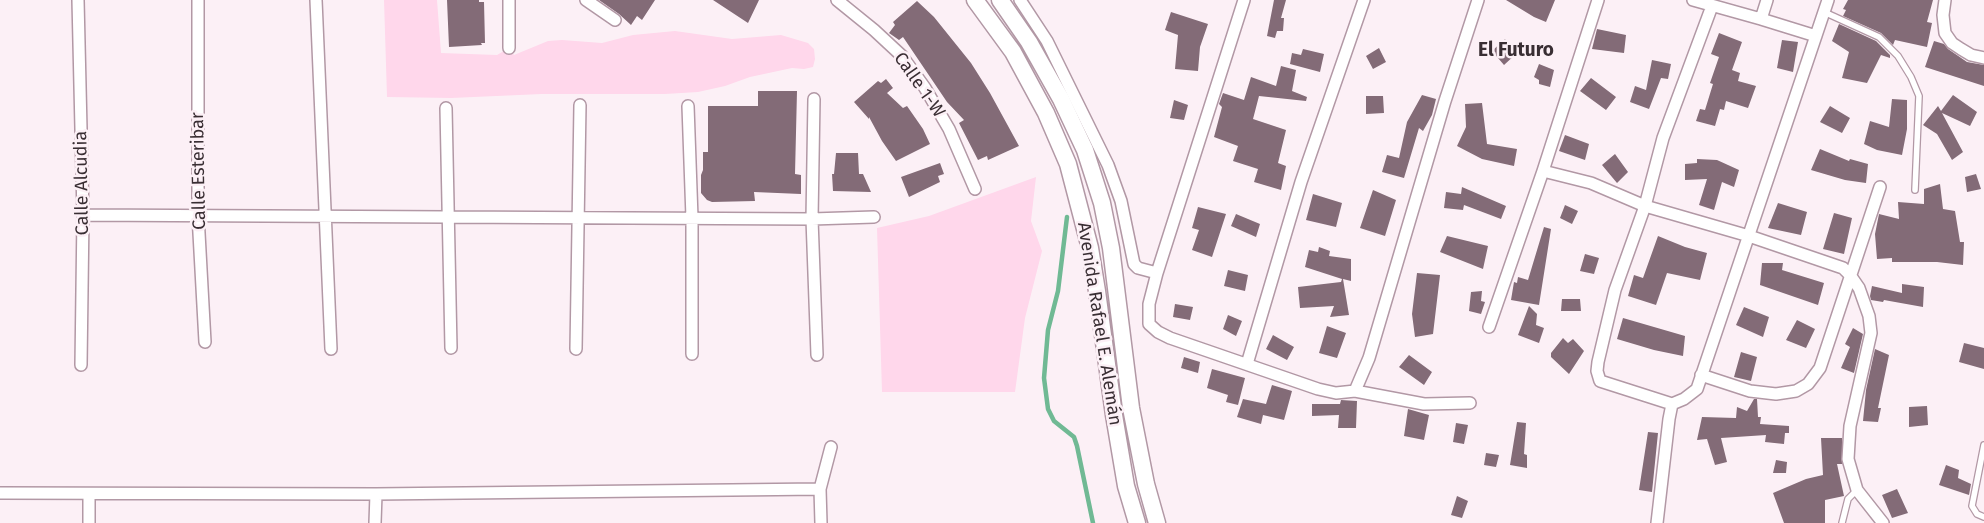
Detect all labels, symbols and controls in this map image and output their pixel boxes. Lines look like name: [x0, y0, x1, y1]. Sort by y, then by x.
district label: El Futuro: [1478, 40, 1554, 62]
street label: Calle 1-W: [889, 48, 949, 122]
street label: Calle Esteribar: [187, 112, 211, 230]
street label: Calle Alcudia: [70, 131, 94, 235]
street label: Avenida Rafael E. Alemán: [1072, 221, 1126, 427]

